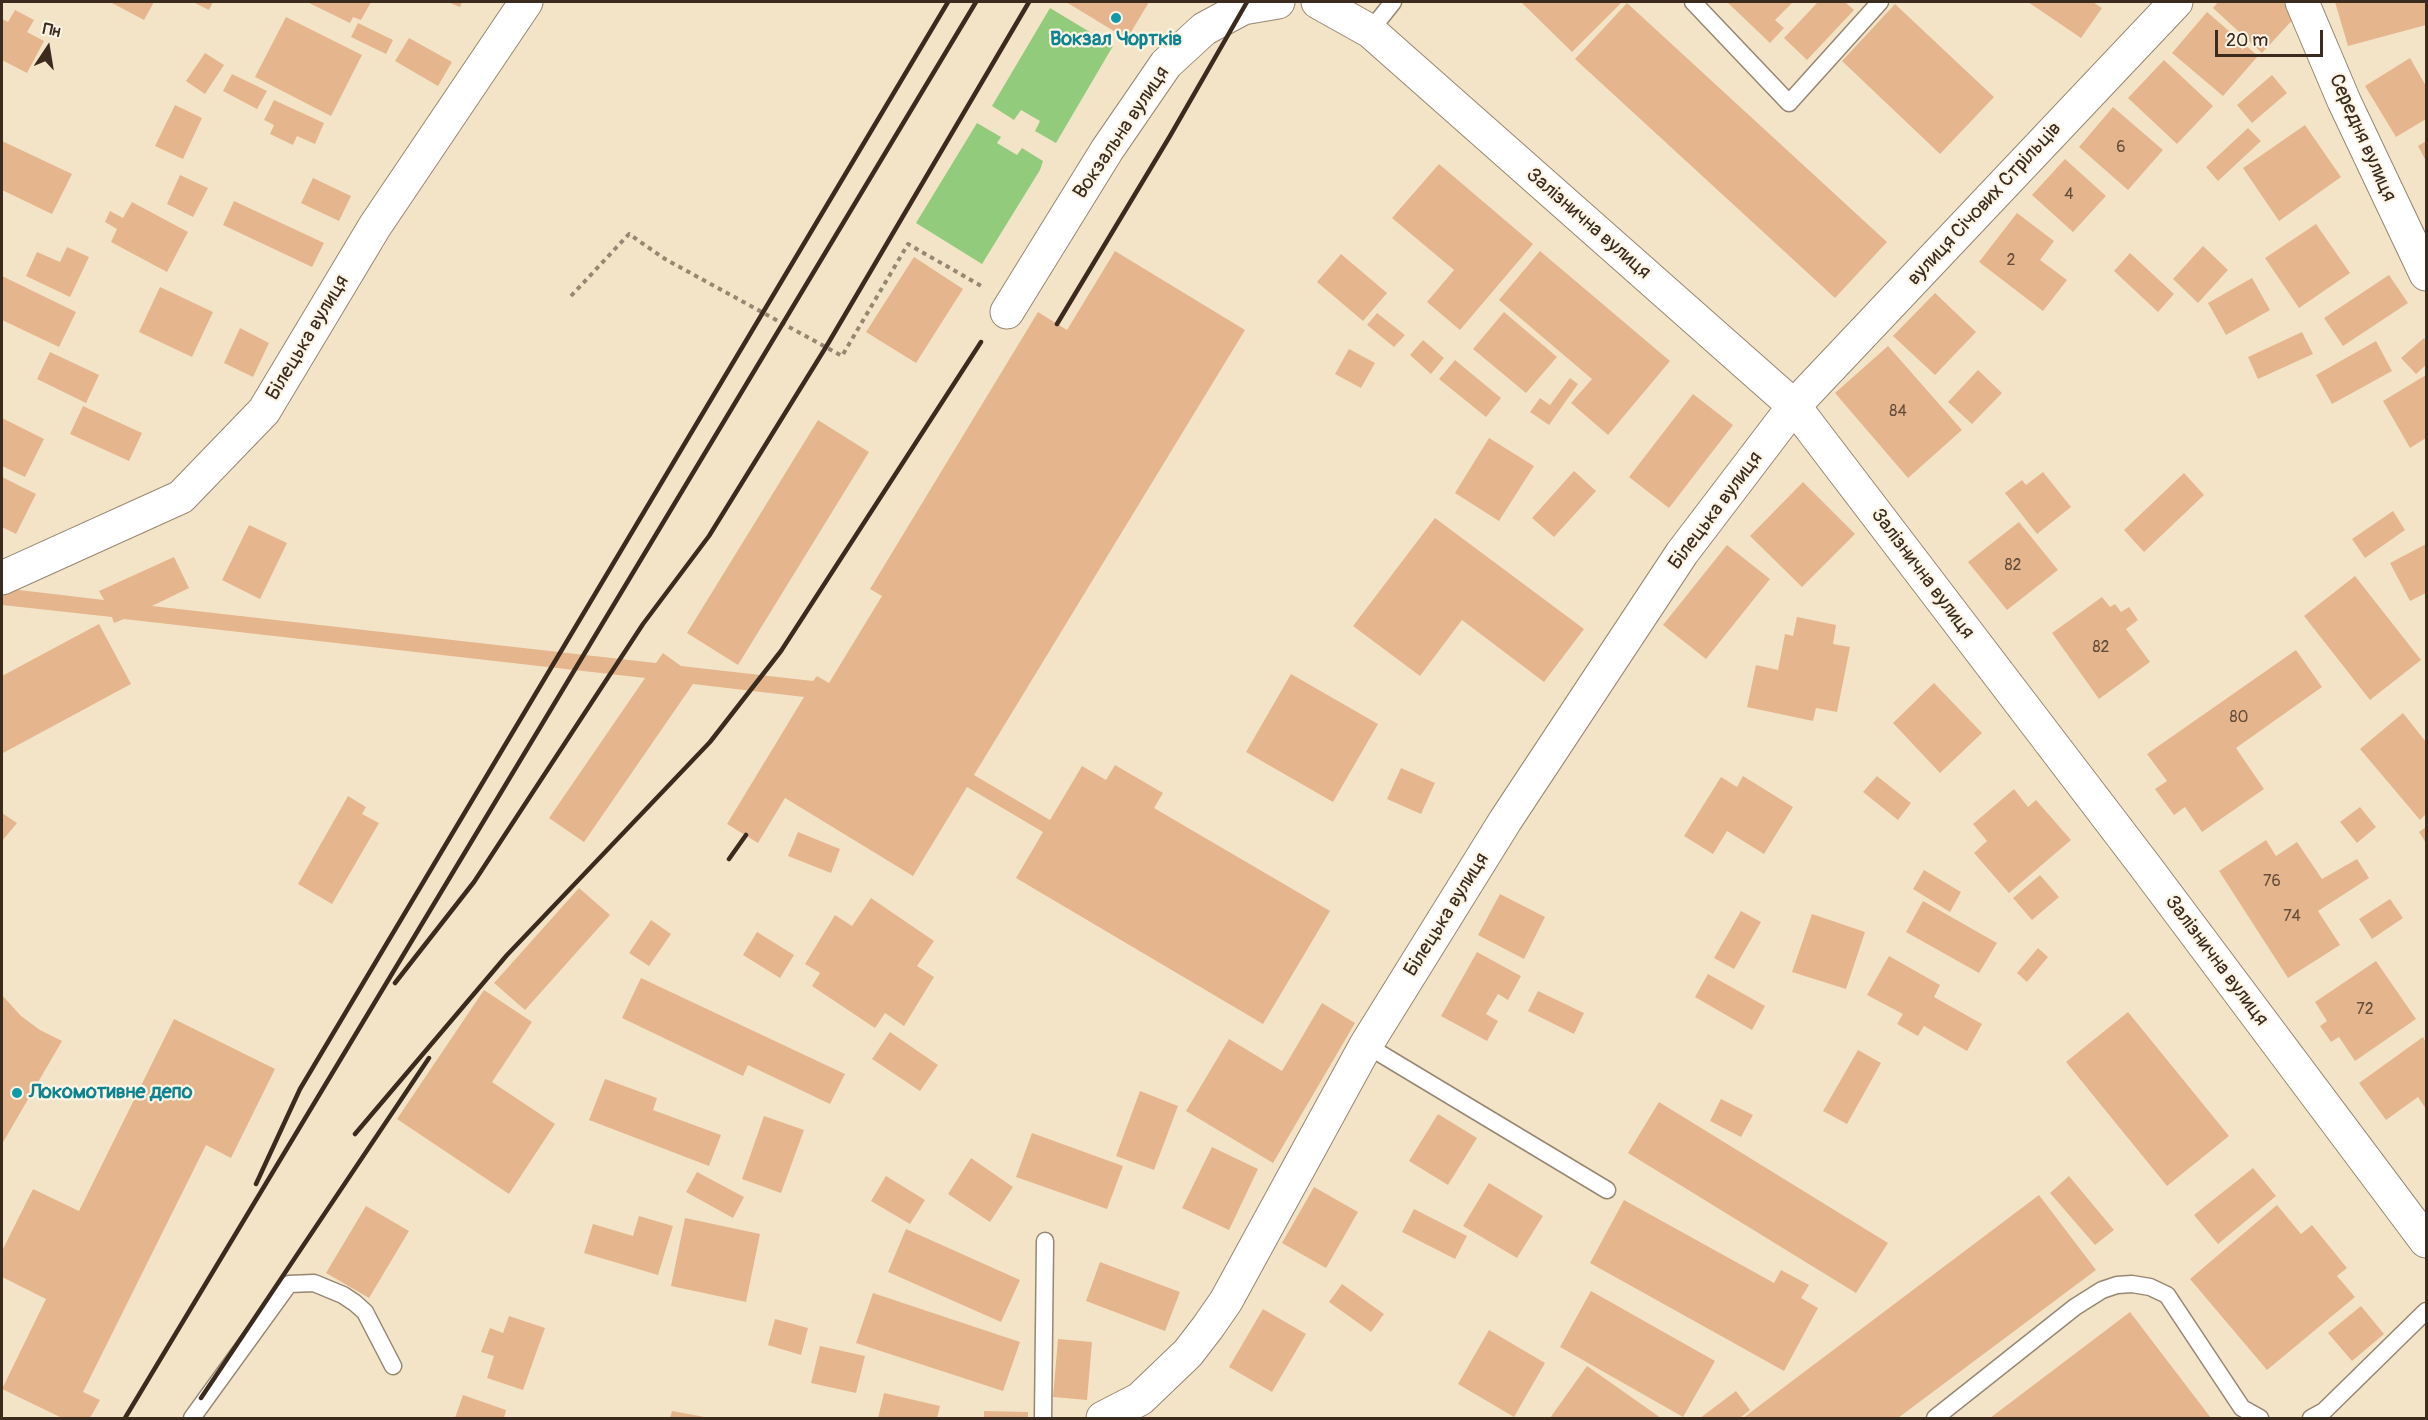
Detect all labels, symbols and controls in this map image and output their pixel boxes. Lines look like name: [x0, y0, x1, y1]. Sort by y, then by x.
marker: Вокзал Чортків: [1109, 11, 1123, 25]
north arrow: [18, 18, 78, 78]
scale bar: [2218, 18, 2326, 56]
text: Пн: [41, 19, 62, 42]
place label: Вокзал Чортків: [1050, 28, 1182, 52]
text: 20 m: [2226, 29, 2268, 52]
street label: Вокзальна вулиця: [1069, 62, 1175, 204]
street label: Середня вулиця: [2323, 71, 2401, 205]
street label: вулиця Січових Стрільців: [1903, 117, 2067, 291]
house number: 6: [2116, 138, 2126, 158]
street label: Залізнична вулиця: [1521, 163, 1655, 285]
house number: 4: [2064, 185, 2074, 205]
house number: 2: [2007, 251, 2015, 271]
street label: Білецька вулиця: [261, 271, 355, 405]
house number: 84: [1889, 402, 1907, 422]
street label: Білецька вулиця: [1664, 447, 1768, 575]
street label: Залізнична вулиця: [1865, 504, 1979, 644]
house number: 82: [2004, 556, 2022, 576]
house number: 82: [2092, 638, 2110, 658]
house number: 80: [2230, 708, 2248, 728]
street label: Білецька вулиця: [1399, 849, 1495, 981]
house number: 76: [2263, 872, 2281, 892]
street label: Залізнична вулиця: [2159, 891, 2273, 1031]
house number: 74: [2283, 907, 2301, 927]
house number: 72: [2356, 1000, 2374, 1020]
place label: Локомотивне депо: [29, 1081, 192, 1105]
marker: Локомотивне депо: [10, 1086, 24, 1100]

